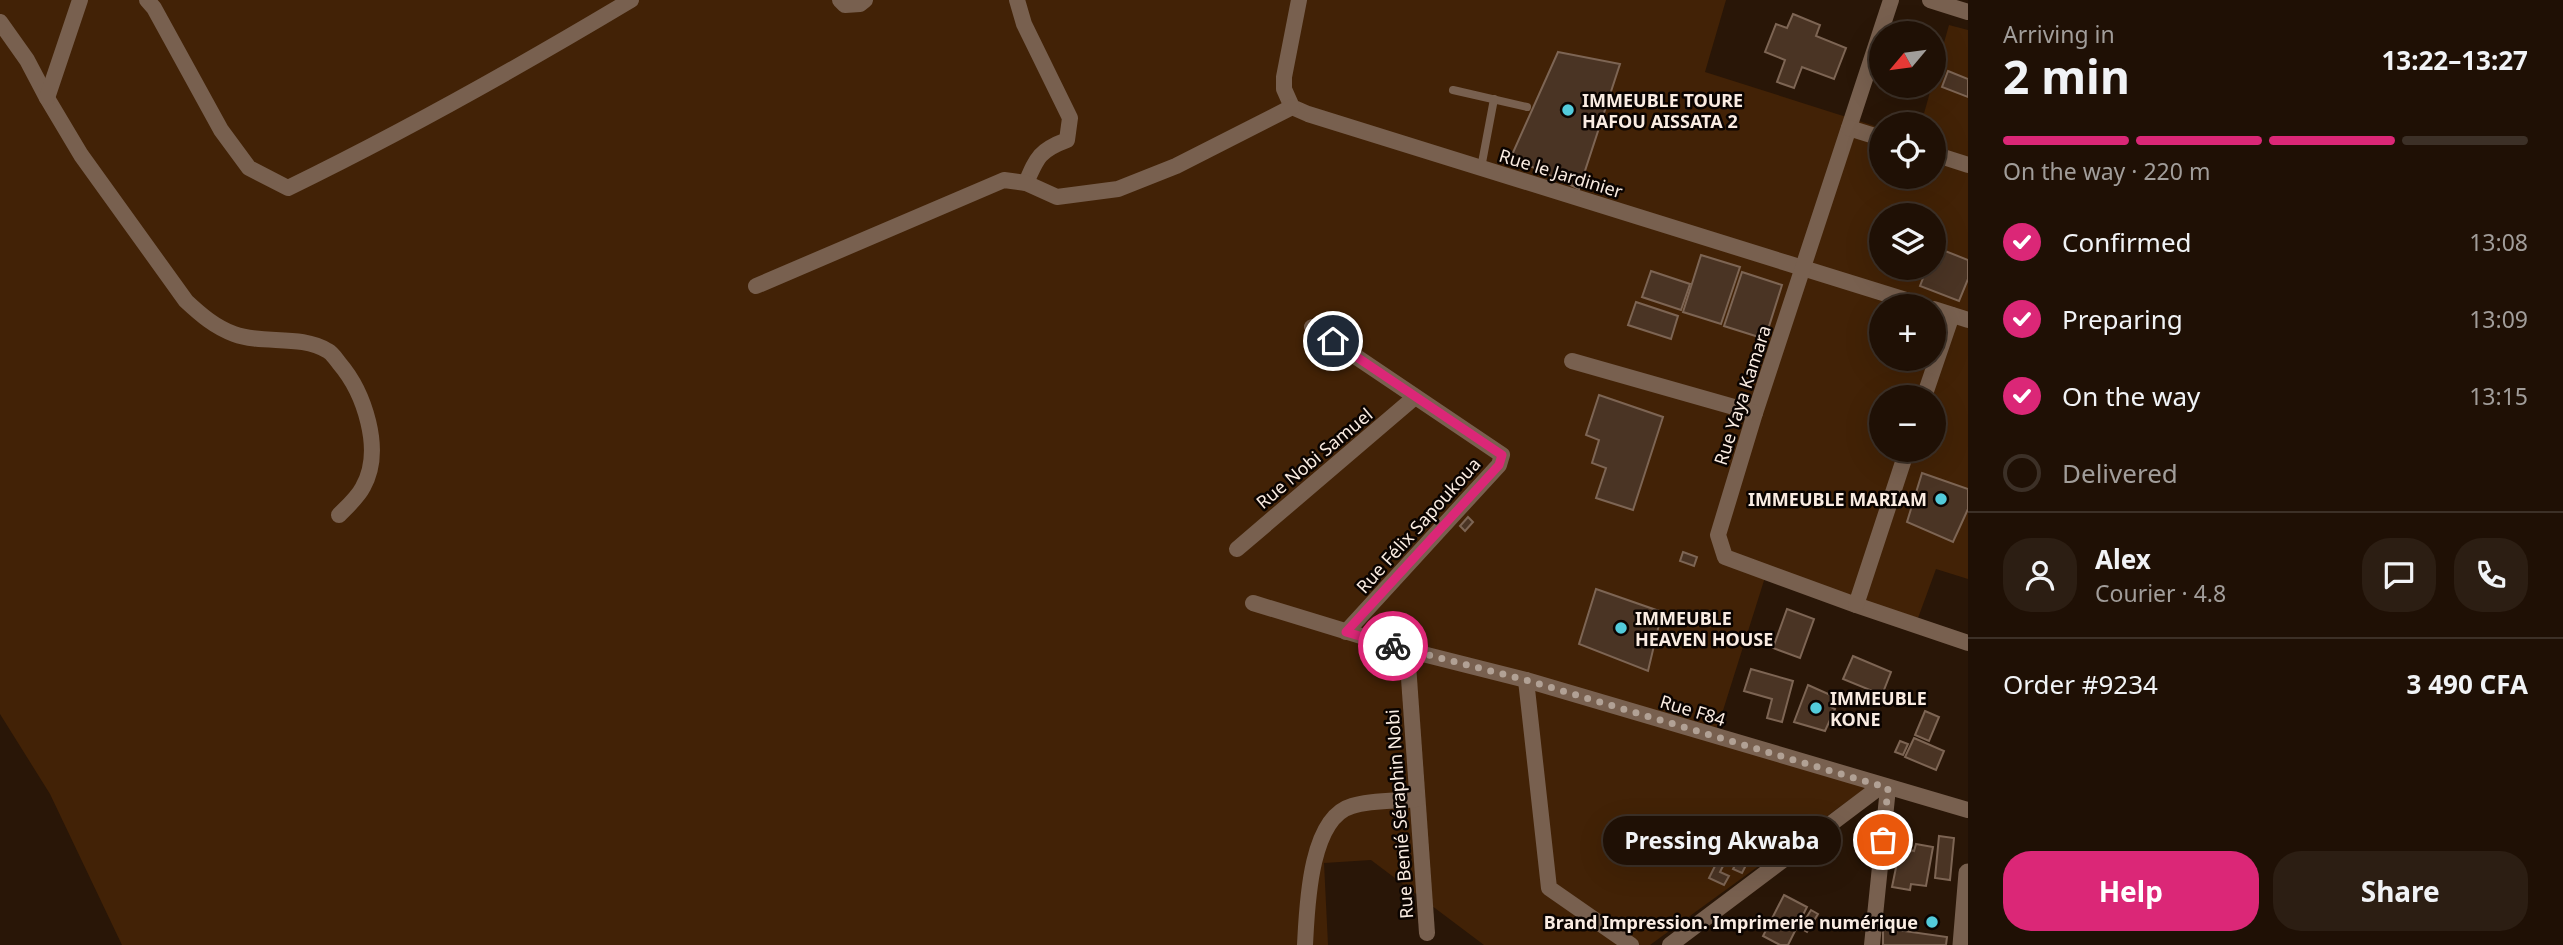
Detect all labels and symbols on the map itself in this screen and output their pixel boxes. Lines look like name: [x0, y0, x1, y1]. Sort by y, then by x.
north arrow: [1869, 21, 1946, 98]
place label: IMMEUBLE TOURE HAFOU AISSATA 2: [1582, 88, 1743, 133]
marker: IMMEUBLE TOURE HAFOU AISSATA 2: [1560, 102, 1576, 118]
street label: Rue le Jardinier: [1496, 143, 1626, 203]
pin: [1303, 311, 1363, 371]
street label: Rue Yaya Kamara: [1708, 322, 1776, 468]
street label: Rue Nobi Samuel: [1251, 402, 1377, 514]
street label: Rue Félix Sapoukoua: [1351, 452, 1485, 598]
place label: IMMEUBLE MARIAM: [1748, 487, 1927, 511]
marker: IMMEUBLE MARIAM: [1933, 491, 1949, 507]
place label: IMMEUBLE HEAVEN HOUSE: [1635, 606, 1773, 651]
courier: [1358, 611, 1428, 681]
marker: IMMEUBLE HEAVEN HOUSE: [1613, 620, 1629, 636]
place label: IMMEUBLE KONE: [1830, 686, 1927, 731]
street label: Rue F84: [1657, 689, 1729, 731]
marker: IMMEUBLE KONE: [1808, 700, 1824, 716]
street label: Rue Benié Séraphin Nobi: [1380, 709, 1418, 919]
pin: [1853, 810, 1913, 870]
callout: Pressing Akwaba: [1603, 816, 1841, 864]
place label: Brand Impression. Imprimerie numérique: [1544, 910, 1918, 934]
marker: Brand Impression. Imprimerie numérique: [1924, 914, 1940, 930]

